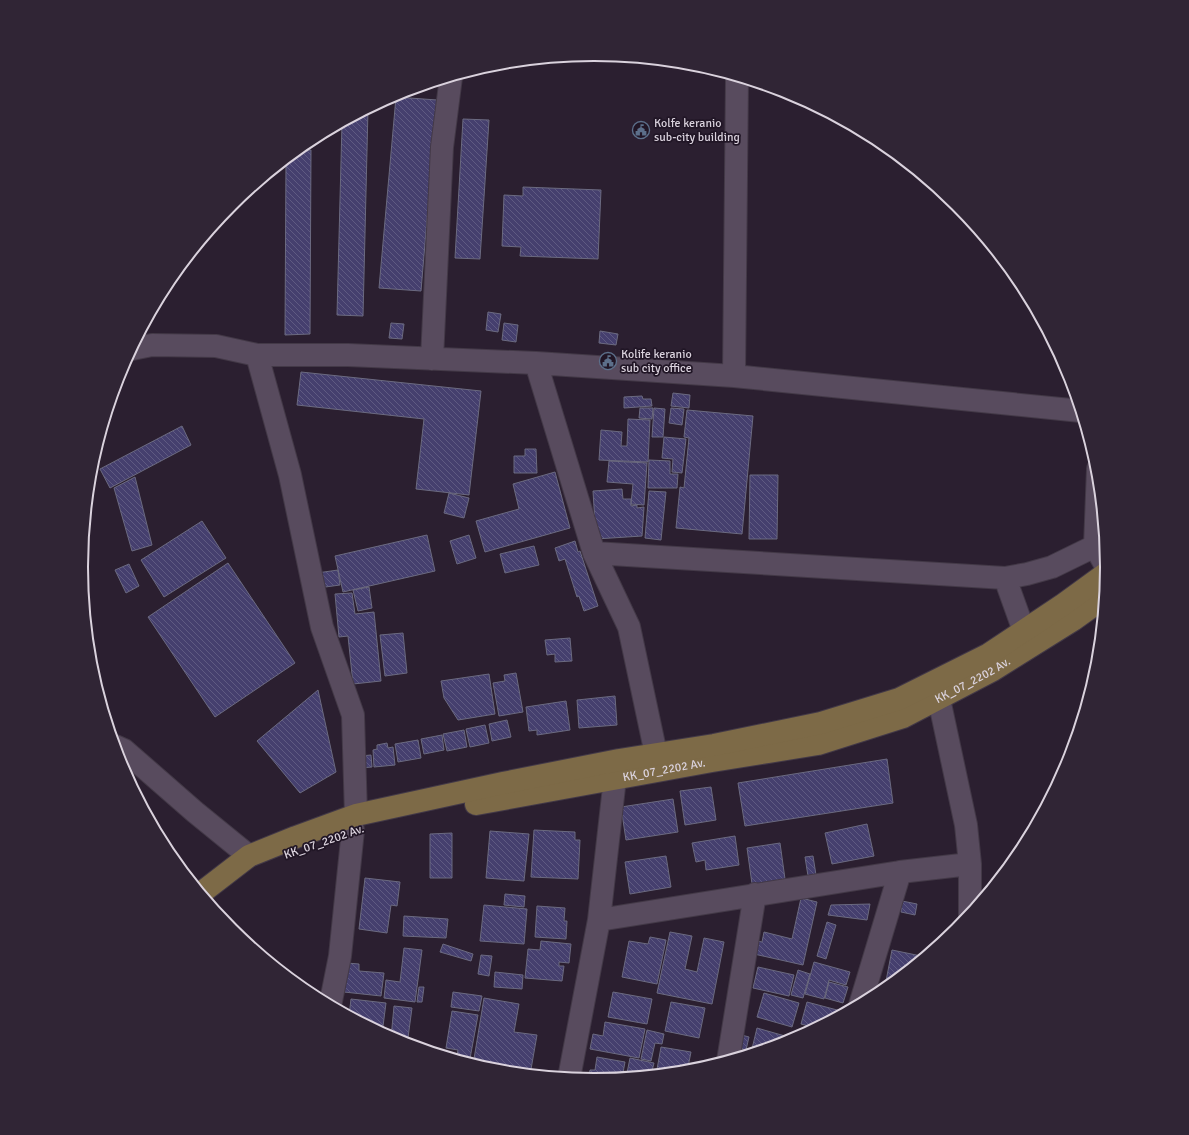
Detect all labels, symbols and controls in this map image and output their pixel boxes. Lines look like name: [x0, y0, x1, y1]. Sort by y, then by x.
place label: Kolfe keranio sub-city building: [654, 116, 740, 145]
public building icon: Kolfe keranio sub-city building: [631, 120, 651, 140]
place label: Kolife keranio sub city office: [621, 347, 692, 376]
public building icon: Kolife keranio sub city office: [598, 351, 618, 371]
street label: KK_07_2202 Av.: [932, 654, 1013, 707]
street label: KK_07_2202 Av.: [621, 755, 706, 785]
street label: KK_07_2202 Av.: [282, 821, 366, 863]

